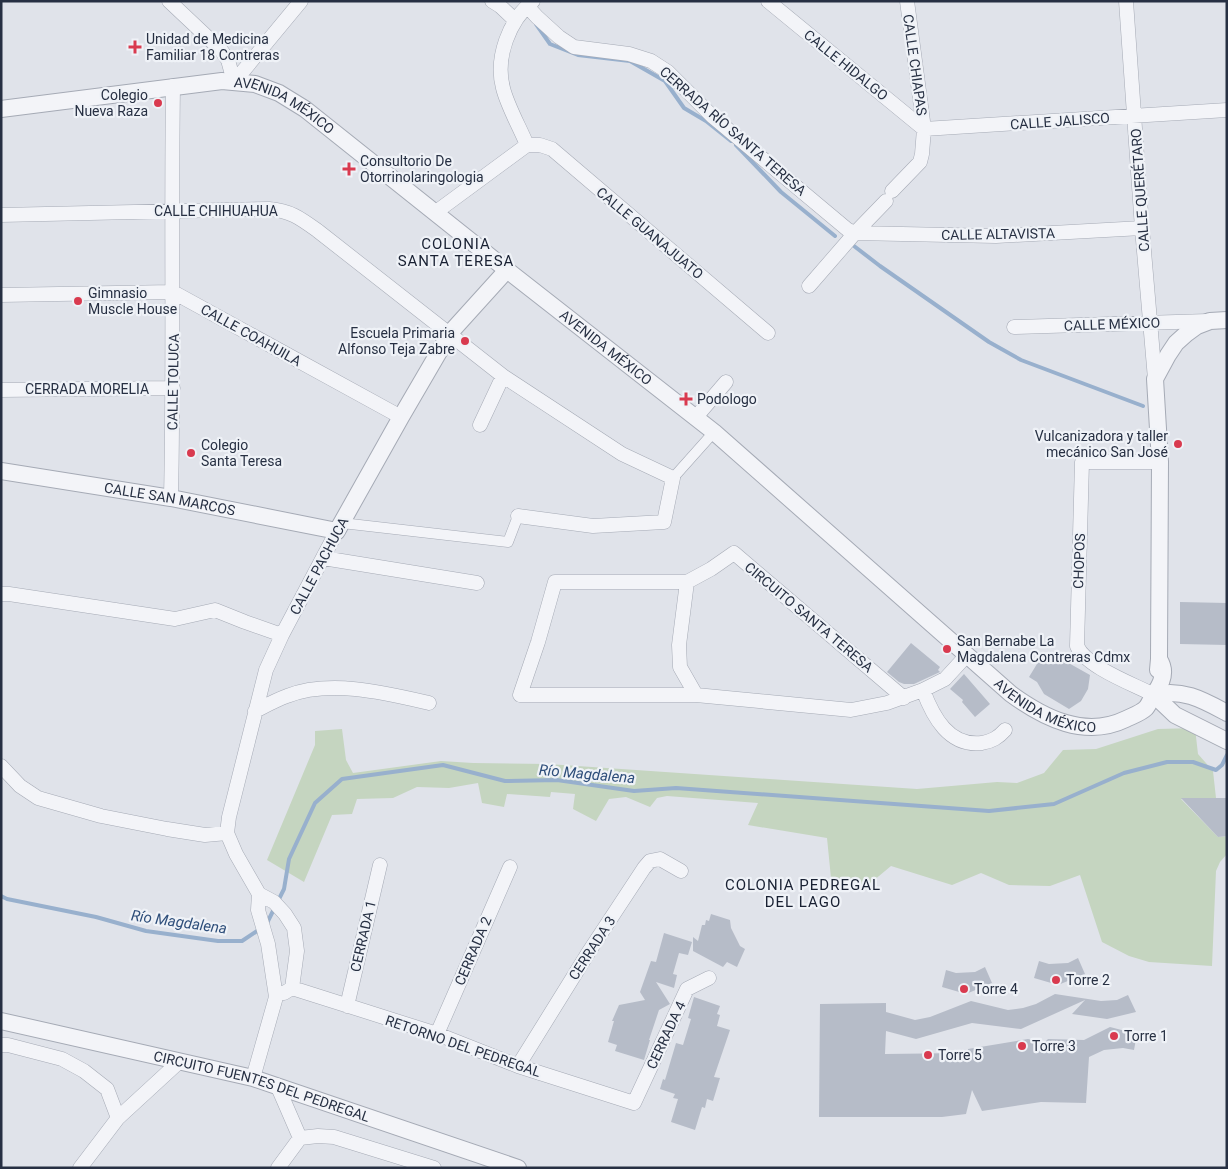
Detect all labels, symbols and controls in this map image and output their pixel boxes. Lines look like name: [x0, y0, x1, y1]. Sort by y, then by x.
street label: CALLE CHIAPAS: [900, 13, 930, 117]
street label: CALLE HIDALGO: [801, 26, 891, 104]
place label: Unidad de Medicina Familiar 18 Contreras: [146, 31, 279, 63]
marker: Unidad de Medicina Familiar 18 Contreras: [128, 40, 142, 54]
street label: CERRADA RÍO SANTA TERESA: [657, 62, 810, 199]
street label: AVENIDA MÉXICO: [233, 74, 337, 137]
place label: Colegio Nueva Raza: [74, 87, 148, 119]
marker: Colegio Nueva Raza: [152, 97, 164, 109]
street label: CALLE JALISCO: [1010, 110, 1110, 132]
street label: CALLE QUERÉTARO: [1127, 128, 1152, 252]
place label: Consultorio De Otorrinolaringologia: [360, 153, 484, 185]
marker: Consultorio De Otorrinolaringologia: [342, 162, 356, 176]
street label: CALLE GUANAJUATO: [593, 184, 707, 282]
street label: CALLE CHIHUAHUA: [154, 203, 278, 219]
street label: CALLE ALTAVISTA: [941, 225, 1055, 243]
district label: COLONIA SANTA TERESA: [398, 235, 514, 270]
place label: Gimnasio Muscle House: [88, 285, 177, 317]
marker: Gimnasio Muscle House: [72, 295, 84, 307]
street label: CALLE COAHUILA: [198, 301, 304, 369]
street label: AVENIDA MÉXICO: [557, 306, 655, 388]
street label: CALLE MÉXICO: [1064, 313, 1160, 334]
place label: Escuela Primaria Alfonso Teja Zabre: [338, 325, 455, 357]
street label: CALLE TOLUCA: [164, 333, 182, 431]
marker: Escuela Primaria Alfonso Teja Zabre: [459, 335, 471, 347]
street label: CERRADA MORELIA: [25, 381, 149, 397]
place label: Podologo: [697, 391, 757, 407]
marker: Podologo: [679, 392, 693, 406]
place label: Vulcanizadora y taller mecánico San José: [1035, 428, 1168, 460]
place label: Colegio Santa Teresa: [201, 437, 282, 469]
marker: Vulcanizadora y taller mecánico San José: [1172, 438, 1184, 450]
marker: Colegio Santa Teresa: [185, 447, 197, 459]
street label: CALLE SAN MARCOS: [103, 479, 237, 519]
street label: CALLE PACHUCA: [287, 515, 351, 617]
street label: CHOPOS: [1070, 533, 1088, 589]
street label: CIRCUITO SANTA TERESA: [742, 559, 876, 675]
place label: San Bernabe La Magdalena Contreras Cdmx: [957, 633, 1130, 665]
marker: San Bernabe La Magdalena Contreras Cdmx: [941, 643, 953, 655]
street label: AVENIDA MÉXICO: [991, 675, 1096, 735]
water label: Río Magdalena: [538, 761, 636, 787]
district label: COLONIA PEDREGAL DEL LAGO: [725, 876, 881, 911]
street label: CERRADA 1: [347, 899, 379, 973]
water label: Río Magdalena: [130, 906, 228, 938]
street label: CERRADA 3: [565, 913, 619, 983]
street label: CERRADA 2: [451, 914, 495, 988]
place label: Torre 2: [1066, 972, 1110, 988]
marker: Torre 2: [1050, 974, 1062, 986]
place label: Torre 4: [974, 981, 1018, 997]
marker: Torre 4: [958, 983, 970, 995]
street label: CERRADA 4: [643, 998, 689, 1071]
street label: RETORNO DEL PEDREGAL: [383, 1012, 543, 1080]
place label: Torre 1: [1124, 1028, 1168, 1044]
marker: Torre 1: [1108, 1030, 1120, 1042]
place label: Torre 3: [1032, 1038, 1076, 1054]
marker: Torre 3: [1016, 1040, 1028, 1052]
place label: Torre 5: [938, 1047, 982, 1063]
street label: CIRCUITO FUENTES DEL PEDREGAL: [152, 1048, 372, 1125]
marker: Torre 5: [922, 1049, 934, 1061]

